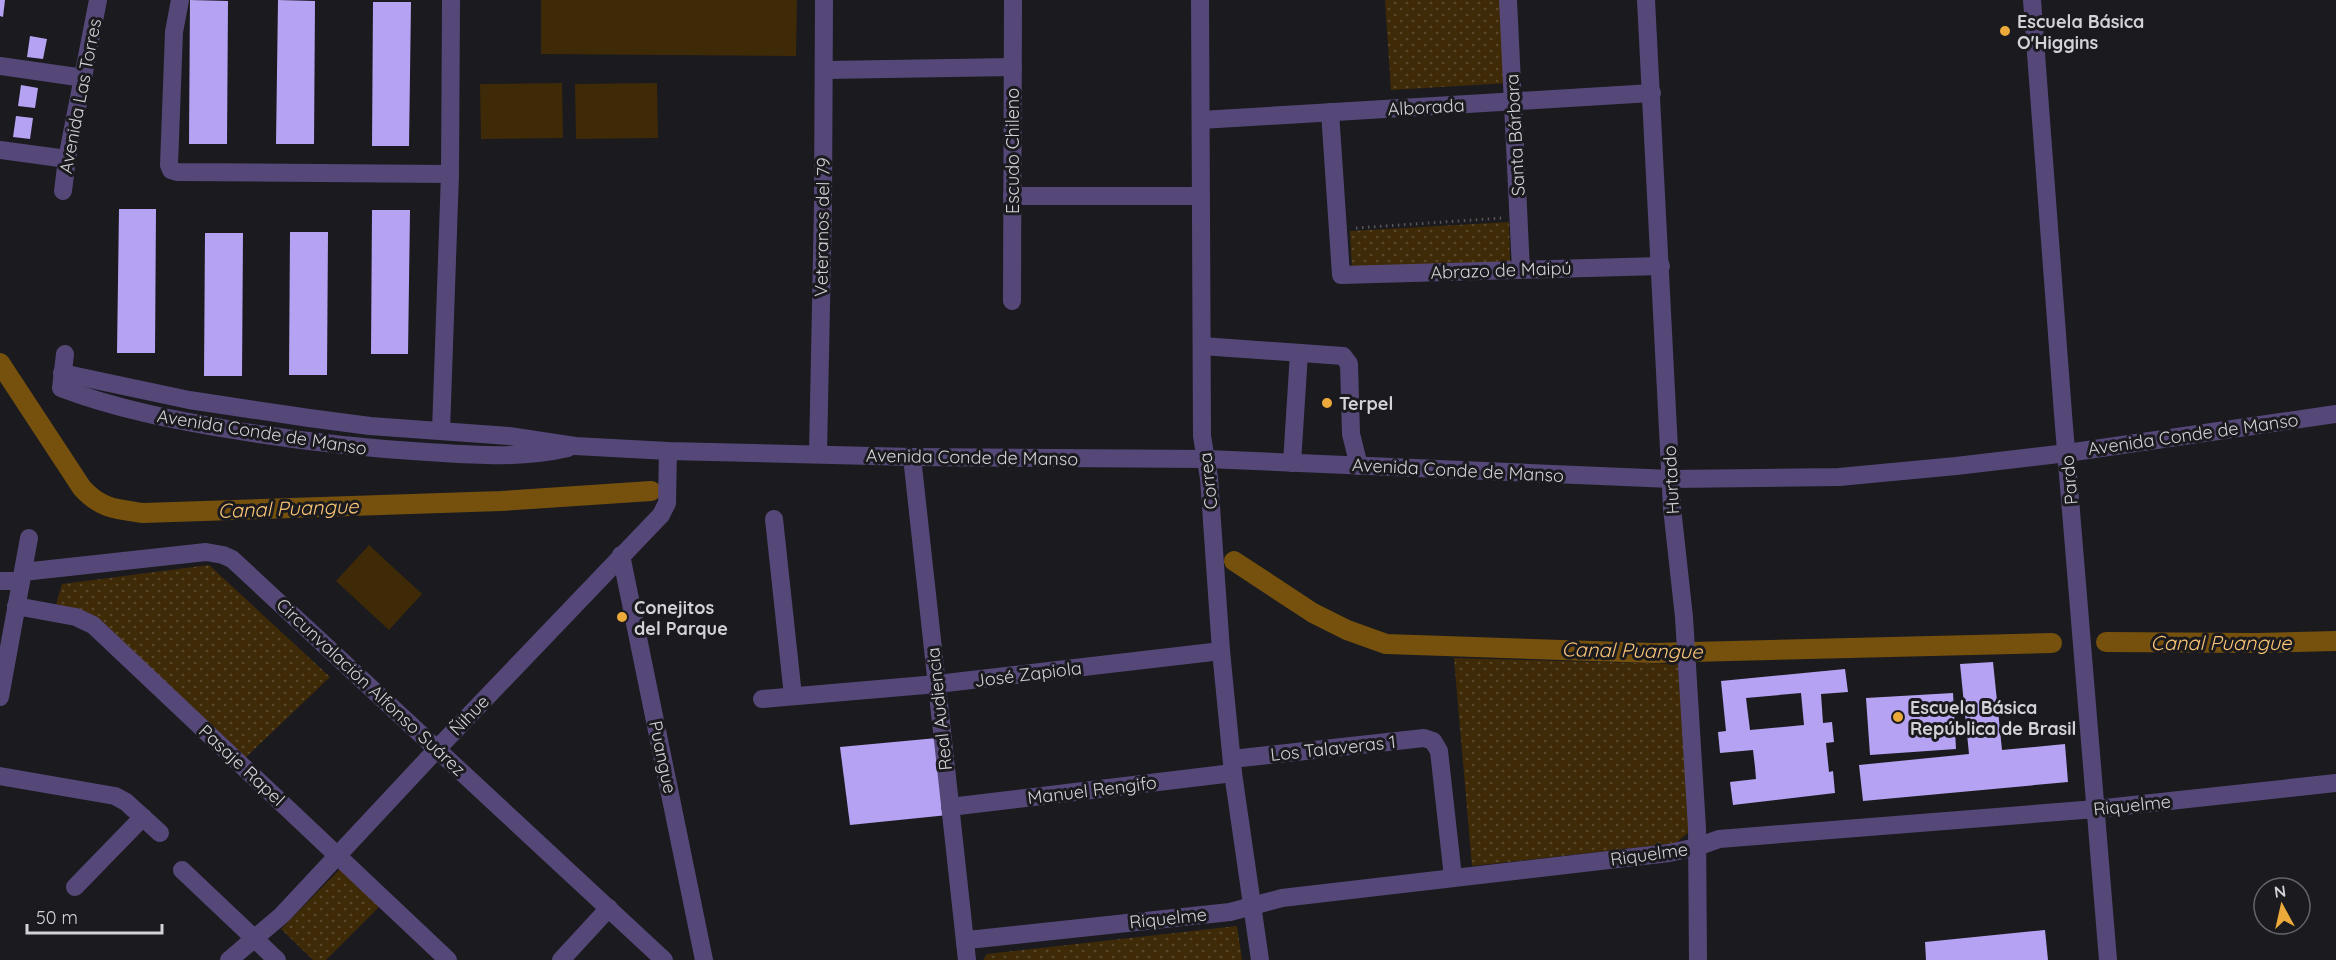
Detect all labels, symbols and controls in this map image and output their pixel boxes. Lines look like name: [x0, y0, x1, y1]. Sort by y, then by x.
place label: Escuela Básica O'Higgins: [2017, 10, 2144, 54]
street label: Avenida Las Torres: [54, 17, 106, 175]
marker: Escuela Básica O'Higgins: [1998, 24, 2012, 38]
street label: Santa Bárbara: [1500, 73, 1530, 197]
street label: Escudo Chileno: [1001, 88, 1024, 214]
street label: Alborada: [1387, 94, 1465, 120]
street label: Veteranos del 79: [809, 157, 835, 297]
street label: Abrazo de Maipú: [1430, 256, 1572, 284]
place label: Terpel: [1339, 392, 1393, 415]
marker: Terpel: [1320, 396, 1334, 410]
street label: Avenida Conde de Manso: [155, 404, 369, 460]
street label: Avenida Conde de Manso: [2086, 408, 2300, 460]
street label: Avenida Conde de Manso: [866, 444, 1078, 470]
street label: Hurtado: [1658, 445, 1684, 515]
street label: Correa: [1194, 451, 1222, 511]
street label: Avenida Conde de Manso: [1351, 453, 1565, 487]
street label: Pardo: [2055, 454, 2083, 506]
water label: Canal Puangue: [217, 493, 359, 523]
street label: Circunvalación Alfonso Suárez: [272, 593, 470, 781]
place label: Conejitos del Parque: [634, 596, 728, 640]
marker: Conejitos del Parque: [615, 610, 629, 624]
water label: Canal Puangue: [2151, 630, 2292, 655]
water label: Canal Puangue: [1561, 636, 1703, 664]
street label: Real Audiencia: [921, 646, 957, 772]
street label: José Zapiola: [973, 656, 1083, 692]
street label: Ñihue: [444, 690, 494, 740]
place label: Escuela Básica República de Brasil: [1910, 696, 2076, 740]
marker: Escuela Básica República de Brasil: [1891, 710, 1905, 724]
street label: Pasaje Rapel: [194, 719, 290, 811]
street label: Puangue: [644, 719, 682, 795]
street label: Los Talaveras 1: [1269, 730, 1397, 766]
street label: Manuel Rengifo: [1026, 771, 1158, 809]
street label: Riquelme: [2092, 789, 2172, 821]
street label: Riquelme: [1609, 837, 1689, 871]
north arrow: [2252, 876, 2312, 936]
text: N: [2273, 880, 2287, 902]
scale bar: [27, 897, 162, 935]
street label: Riquelme: [1128, 902, 1208, 934]
text: 50 m: [36, 906, 78, 929]

